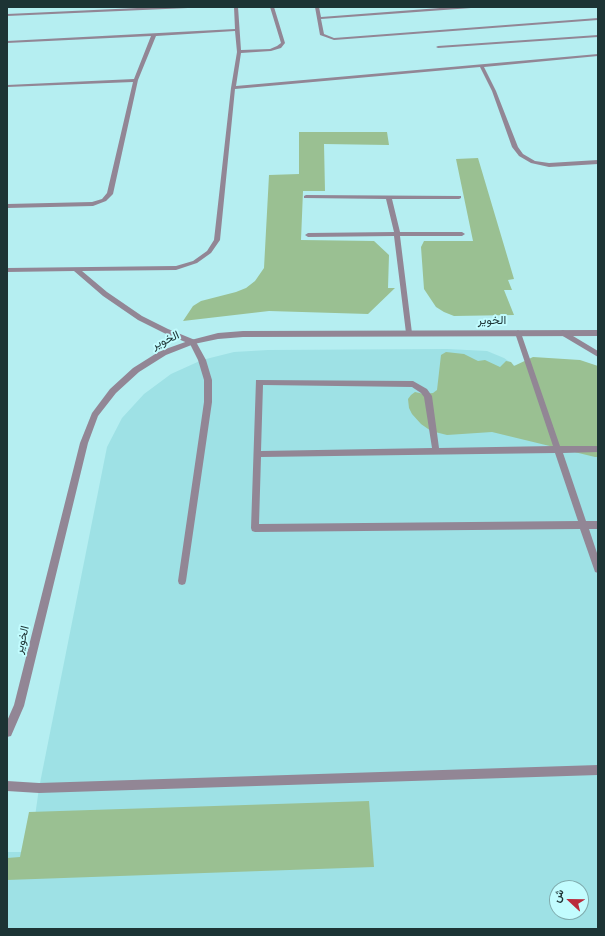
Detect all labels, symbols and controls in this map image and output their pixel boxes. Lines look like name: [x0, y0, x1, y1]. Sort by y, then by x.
street label: الخوير: [478, 314, 506, 328]
street label: الخوير: [150, 329, 182, 353]
street label: الخوير: [13, 624, 33, 656]
north arrow: [549, 880, 589, 920]
text: ش: [549, 887, 568, 905]

